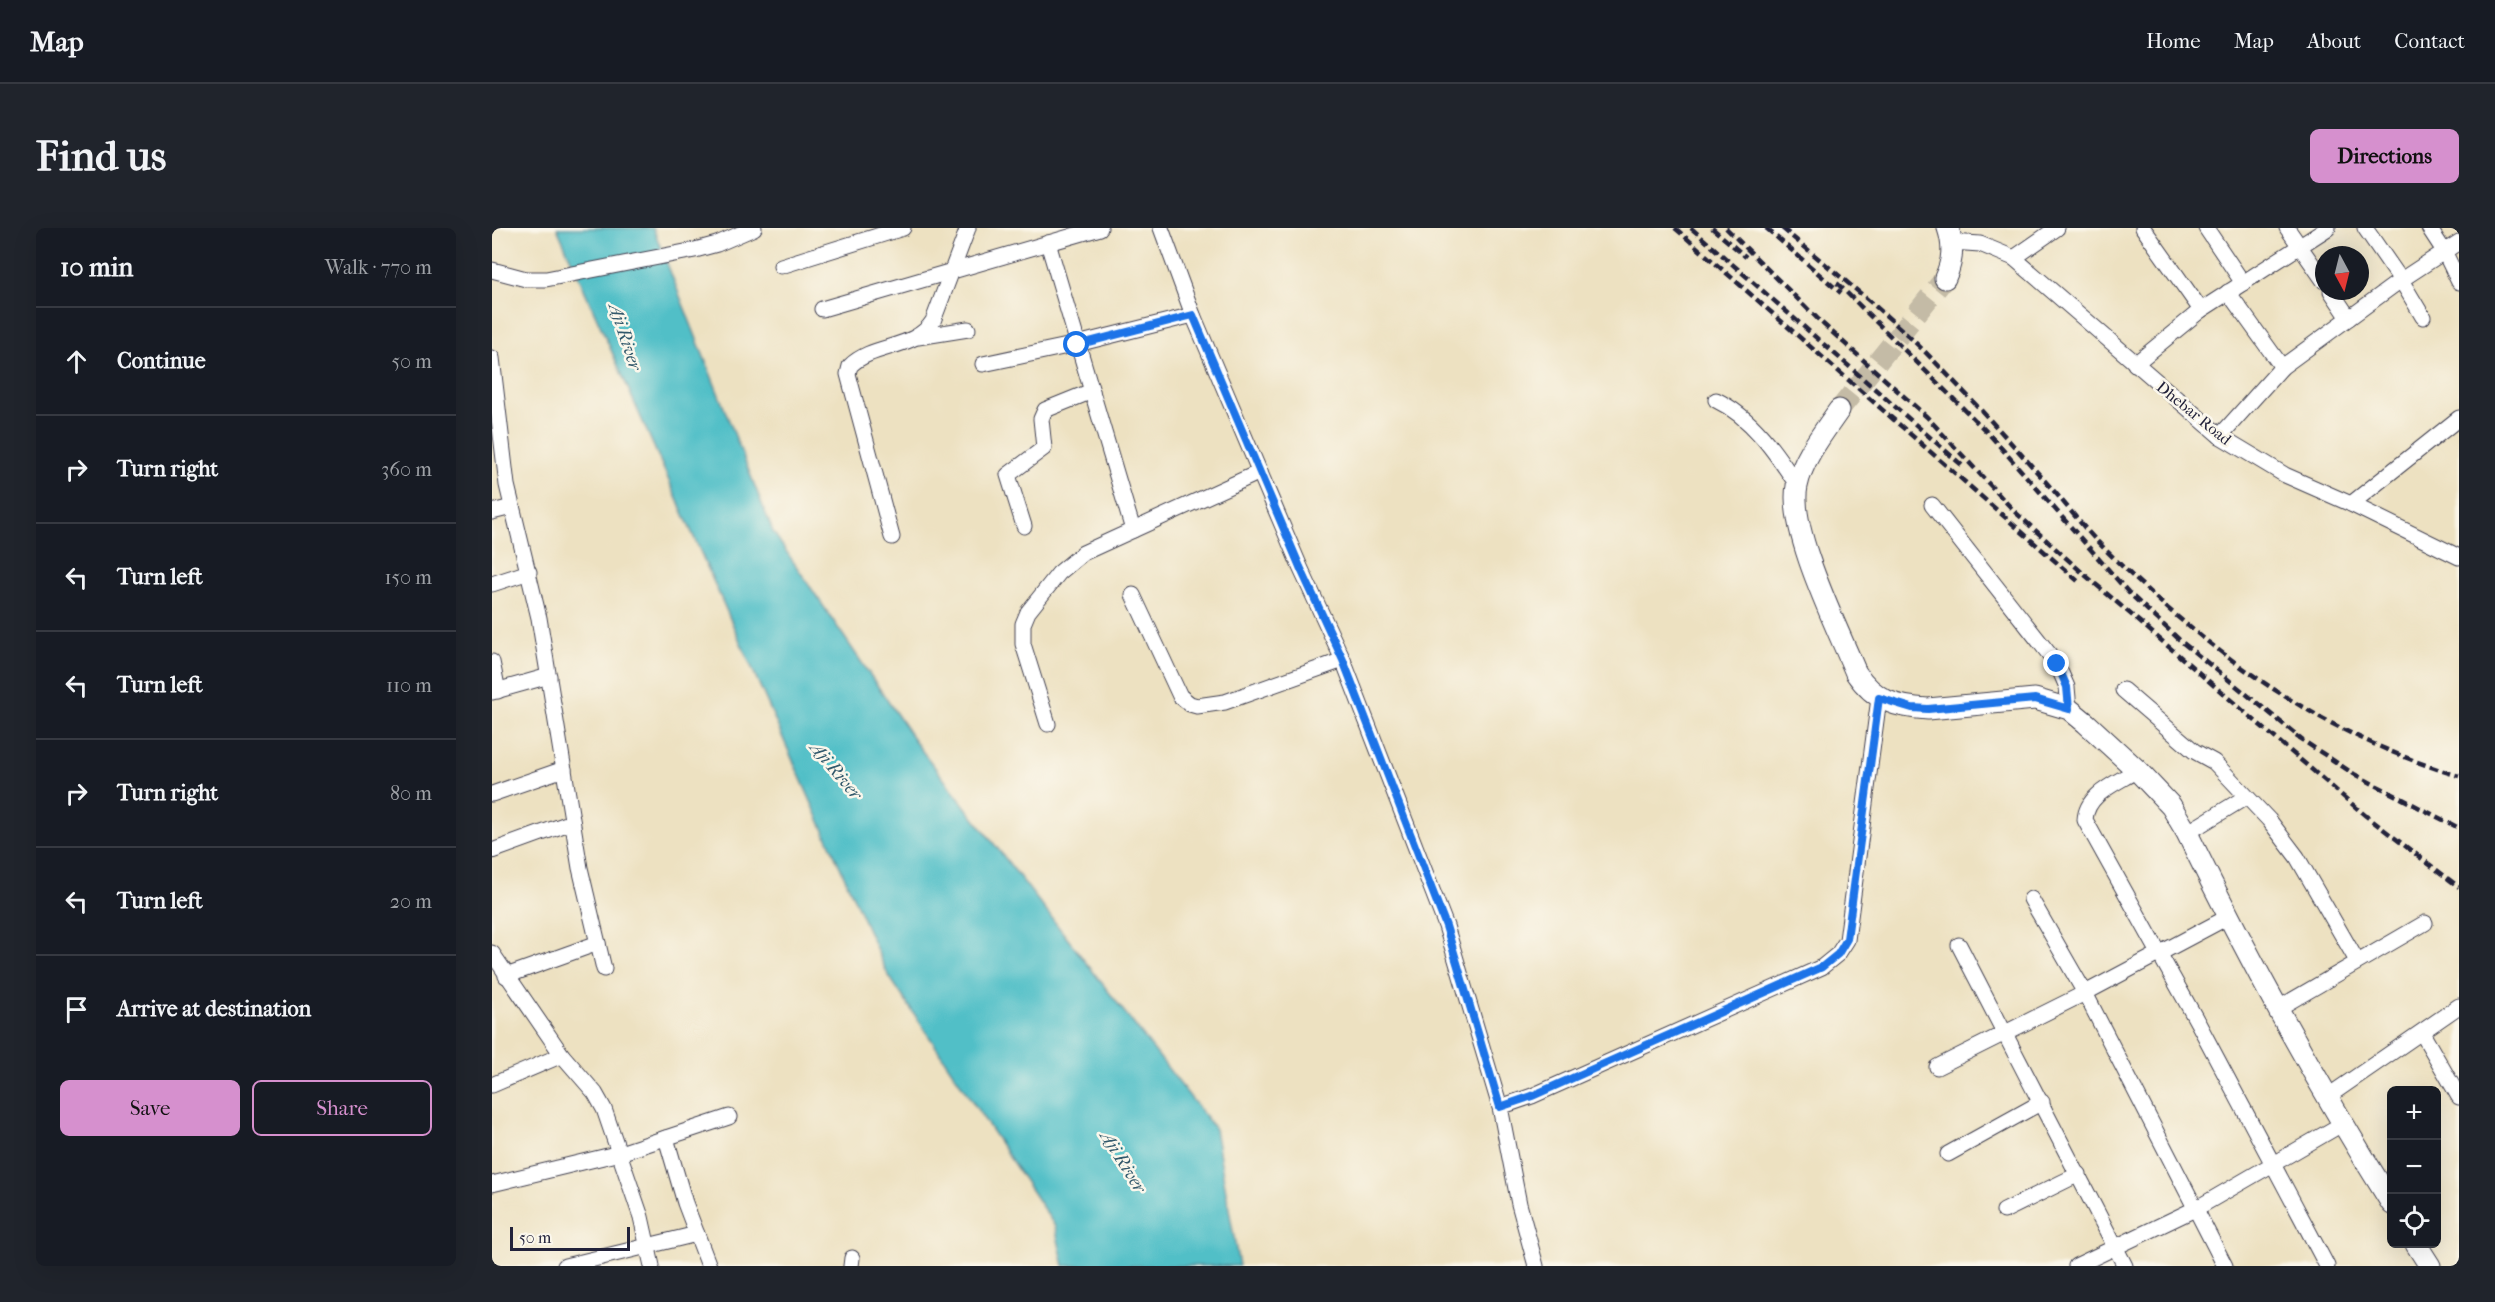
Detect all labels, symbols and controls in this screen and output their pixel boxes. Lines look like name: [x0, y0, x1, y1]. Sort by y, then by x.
text: Map: [30, 25, 84, 58]
text: Home: [2146, 29, 2201, 53]
text: Map: [2234, 29, 2274, 53]
text: About: [2307, 29, 2361, 53]
text: Contact: [2394, 29, 2465, 53]
button: Directions: [2310, 129, 2459, 183]
text: Find us: [36, 132, 166, 181]
north arrow: [2315, 246, 2369, 300]
text: 10 min: [60, 252, 133, 283]
text: Walk · 770 m: [325, 256, 432, 279]
water label: Aji River: [604, 299, 646, 375]
route start: [1063, 331, 1089, 357]
icon: ahead: [60, 345, 93, 378]
text: Continue: [117, 348, 206, 374]
text: 50 m: [391, 350, 432, 373]
street label: Dhebar Road: [2153, 377, 2235, 449]
icon: right: [60, 453, 93, 486]
text: Turn right: [117, 456, 218, 482]
text: 360 m: [381, 458, 432, 481]
icon: left: [60, 561, 93, 594]
text: Turn left: [117, 564, 203, 590]
text: 150 m: [384, 566, 432, 589]
route end: [2043, 650, 2069, 676]
icon: left: [60, 669, 93, 702]
text: Turn left: [117, 672, 203, 698]
text: 110 m: [386, 674, 432, 697]
water label: Aji River: [804, 736, 867, 806]
icon: right: [60, 777, 93, 810]
text: Turn right: [117, 780, 218, 806]
text: 80 m: [390, 782, 432, 805]
icon: left: [60, 885, 93, 918]
text: Turn left: [117, 888, 203, 914]
text: 20 m: [390, 890, 432, 913]
icon: arrive: [60, 993, 93, 1026]
text: Arrive at destination: [117, 996, 311, 1022]
button: Save: [60, 1080, 240, 1136]
button: Share: [252, 1080, 432, 1136]
map controls: [2387, 1086, 2441, 1248]
button: +: [2387, 1086, 2441, 1140]
water label: Aji River: [1095, 1125, 1151, 1198]
button: −: [2387, 1140, 2441, 1194]
button: locate: [2387, 1194, 2441, 1248]
scale bar: [510, 1224, 630, 1252]
text: 50 m: [519, 1228, 551, 1247]

